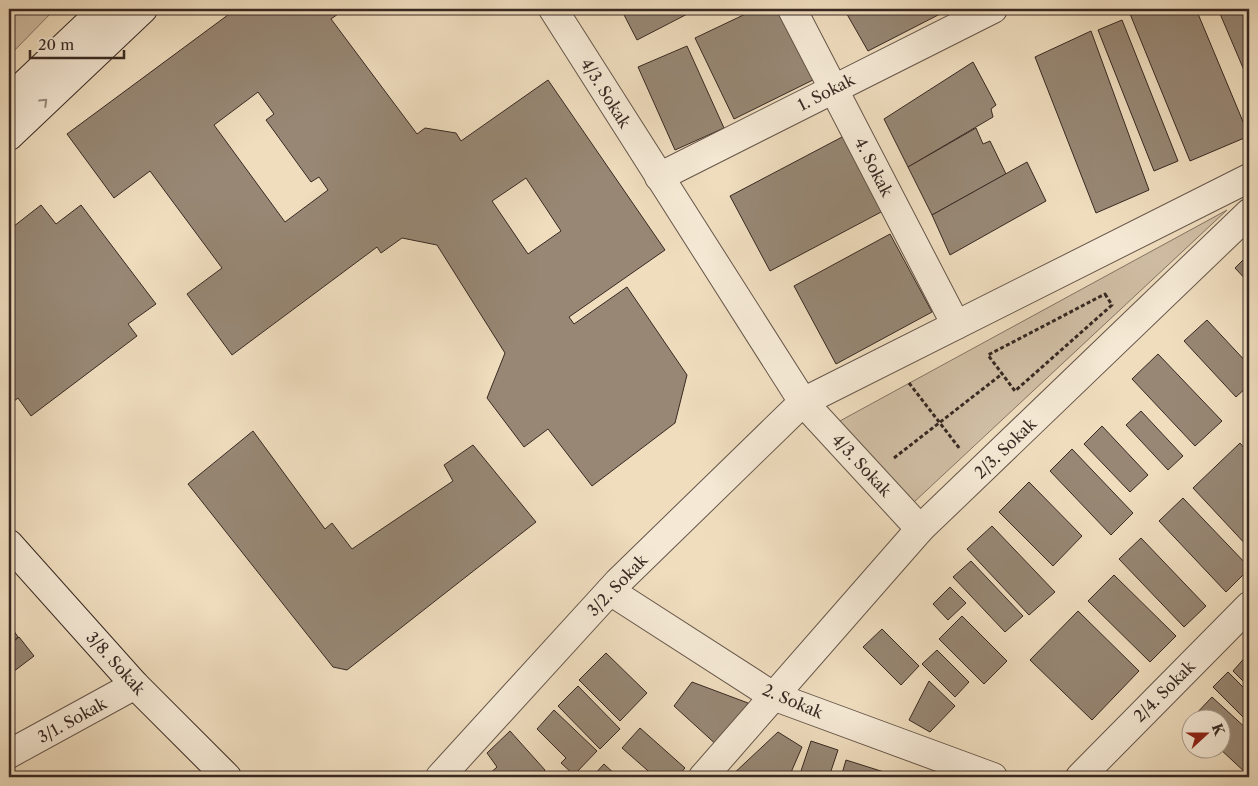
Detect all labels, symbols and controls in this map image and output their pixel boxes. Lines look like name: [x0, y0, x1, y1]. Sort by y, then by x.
scale bar: [30, 28, 124, 60]
text: 20 m: [38, 35, 74, 54]
street label: 4/3. Sokak: [577, 55, 636, 132]
street label: 1. Sokak: [794, 69, 858, 115]
one-way arrow: [38, 99, 47, 108]
street label: 4. Sokak: [851, 134, 898, 201]
street label: 2/3. Sokak: [970, 413, 1041, 482]
street label: 4/3. Sokak: [828, 430, 897, 501]
street label: 3/2. Sokak: [583, 549, 652, 620]
street label: 3/8. Sokak: [82, 627, 150, 699]
street label: 2/4. Sokak: [1129, 656, 1199, 726]
street label: 2. Sokak: [760, 679, 827, 723]
street label: 3/1. Sokak: [34, 693, 111, 747]
north arrow: [1180, 708, 1230, 758]
text: K: [1208, 721, 1229, 739]

